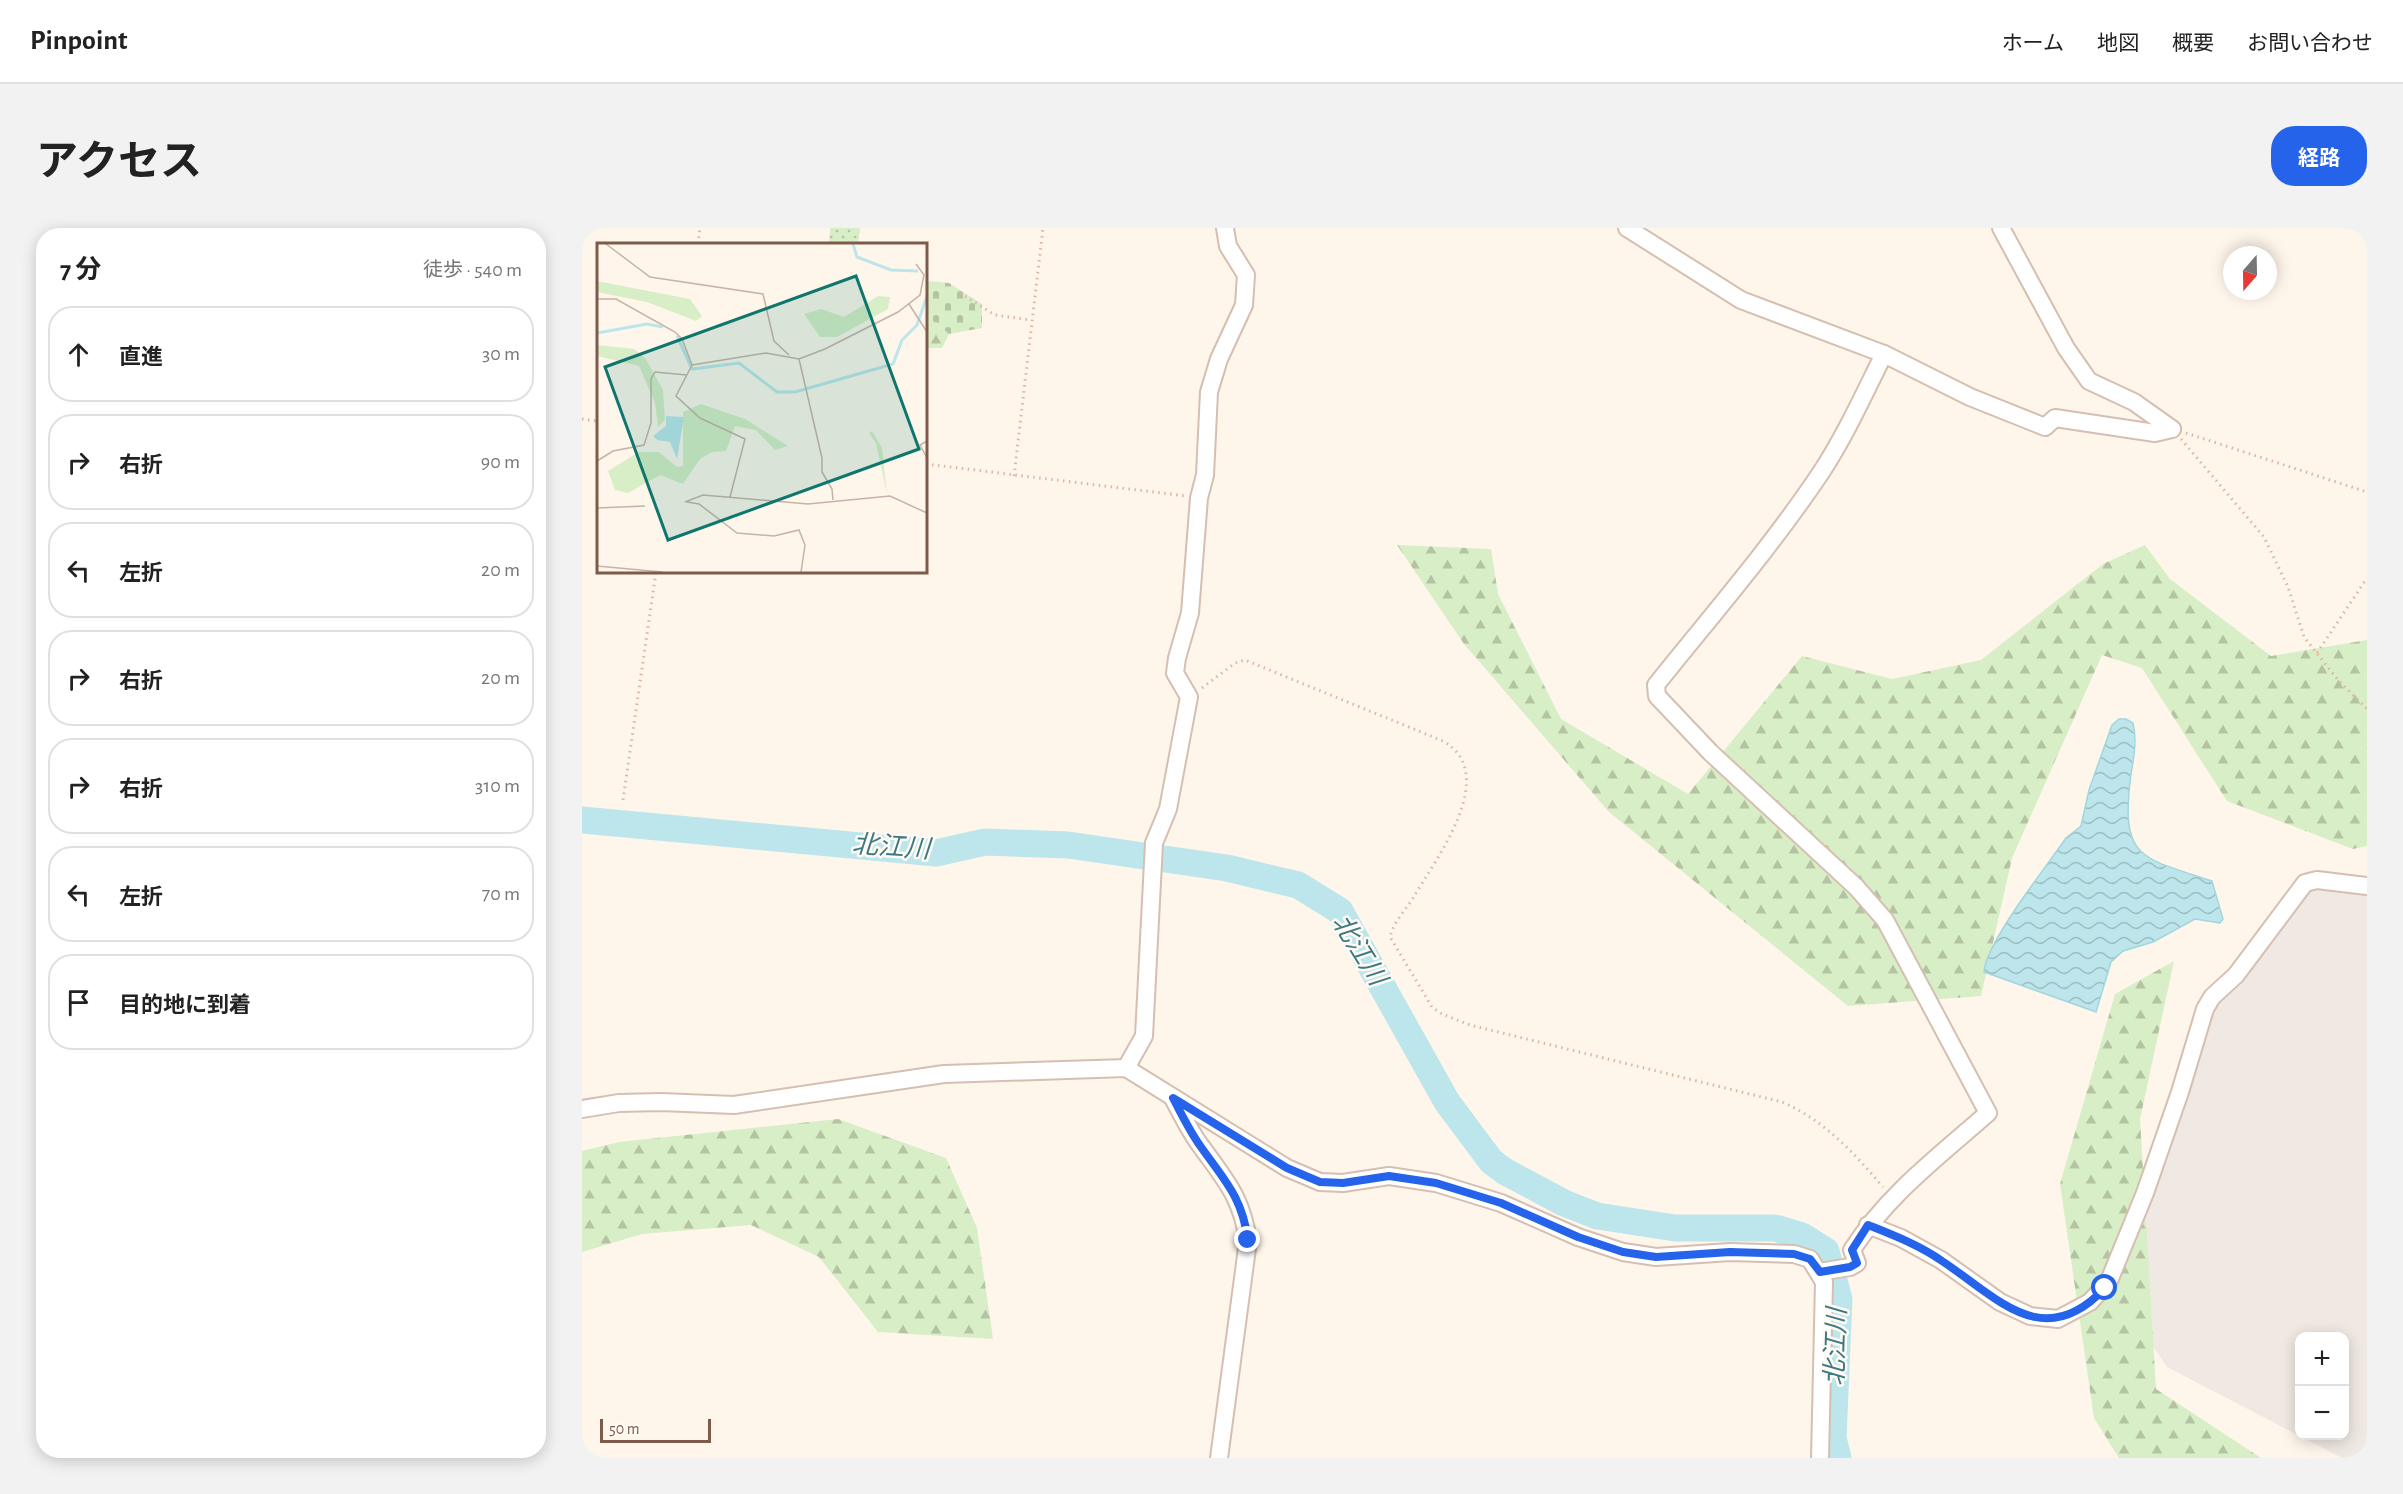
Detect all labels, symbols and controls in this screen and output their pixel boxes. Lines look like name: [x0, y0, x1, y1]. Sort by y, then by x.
text: Pinpoint: [30, 27, 128, 55]
text: ホーム: [2002, 33, 2064, 54]
text: 地図: [2097, 33, 2139, 54]
text: 概要: [2172, 33, 2214, 54]
text: お問い合わせ: [2247, 33, 2373, 54]
button: 経路: [2271, 126, 2367, 186]
text: アクセス: [36, 141, 202, 183]
inset map: [597, 243, 927, 573]
north arrow: [2223, 246, 2277, 300]
text: 7 分: [60, 257, 101, 283]
text: 徒歩 · 540 m: [423, 260, 522, 280]
icon: ahead: [62, 338, 95, 371]
text: 30 m: [482, 344, 520, 364]
text: 直進: [119, 346, 163, 368]
icon: right: [62, 446, 95, 479]
text: 90 m: [481, 452, 520, 472]
text: 右折: [119, 454, 163, 476]
icon: left: [62, 554, 95, 587]
text: 20 m: [481, 560, 520, 580]
text: 左折: [119, 562, 163, 584]
icon: right: [62, 662, 95, 695]
text: 20 m: [481, 668, 520, 688]
text: 右折: [119, 670, 163, 692]
icon: right: [62, 770, 95, 803]
text: 310 m: [475, 776, 520, 796]
text: 右折: [119, 778, 163, 800]
water label: 北江川: [851, 830, 934, 863]
icon: left: [62, 878, 95, 911]
text: 70 m: [482, 884, 520, 904]
text: 左折: [119, 886, 163, 908]
water label: 北江川: [1327, 910, 1393, 993]
icon: arrive: [62, 986, 95, 1019]
text: 目的地に到着: [119, 994, 251, 1016]
route end: [1234, 1226, 1260, 1252]
route start: [2091, 1274, 2117, 1300]
water label: 北江川: [1821, 1305, 1850, 1386]
map controls: [2295, 1332, 2349, 1440]
button: +: [2295, 1332, 2349, 1386]
button: −: [2295, 1386, 2349, 1440]
scale bar: [600, 1416, 711, 1444]
text: 50 m: [609, 1421, 640, 1437]

